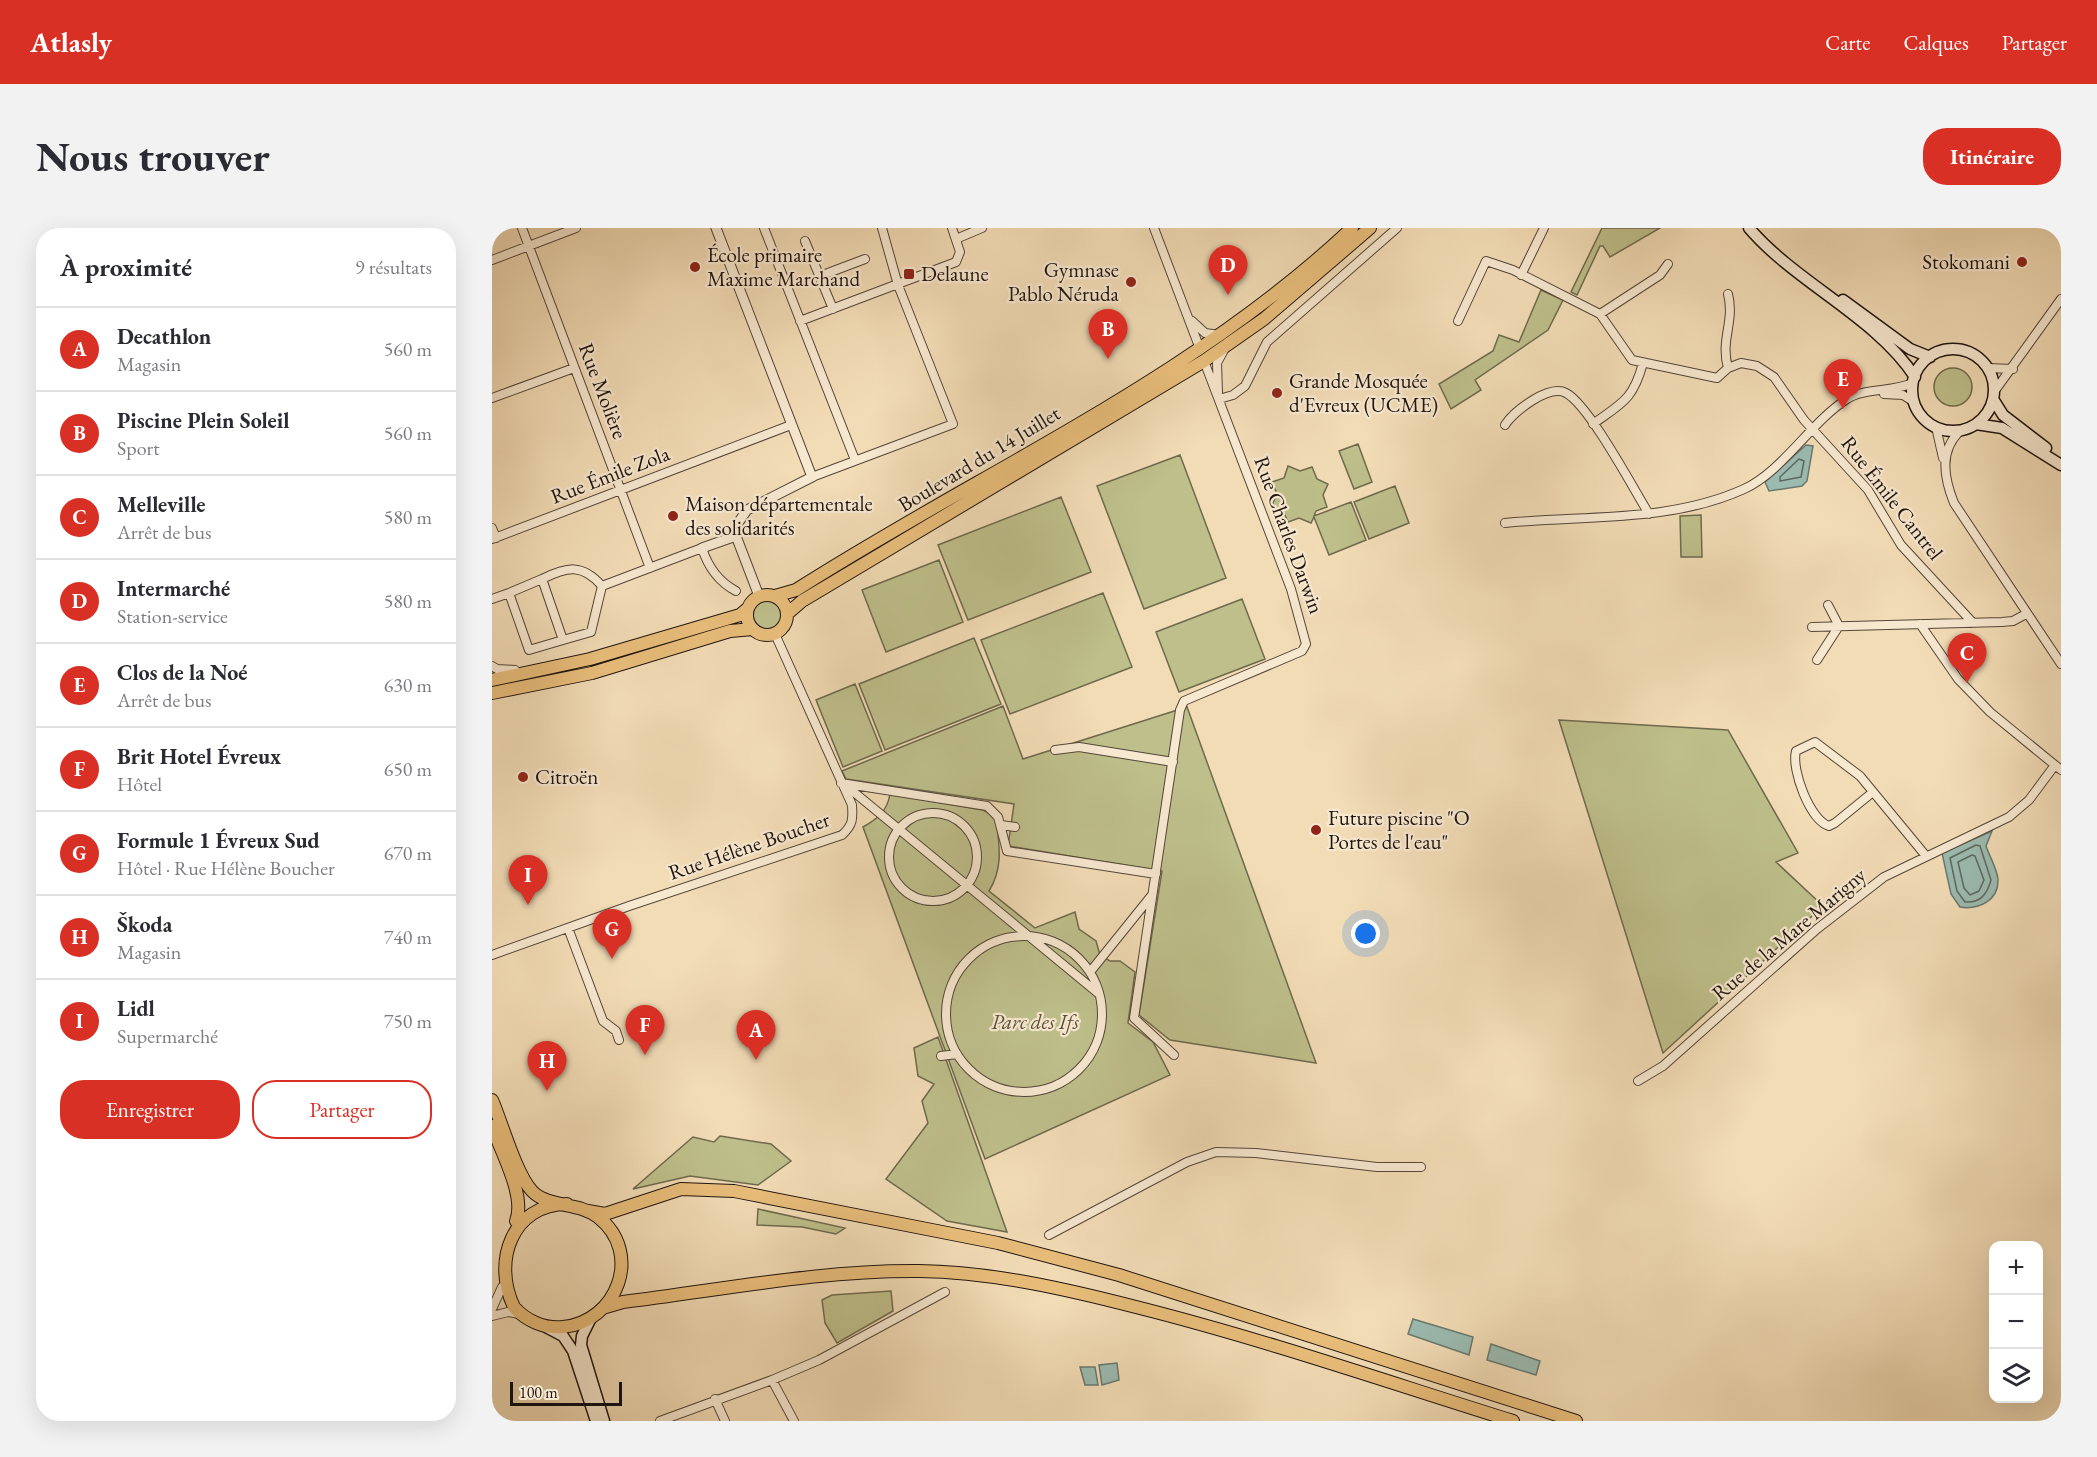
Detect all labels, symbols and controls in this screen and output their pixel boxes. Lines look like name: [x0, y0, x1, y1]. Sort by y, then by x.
text: Atlasly: [30, 24, 112, 60]
text: Carte: [1825, 29, 1870, 56]
text: Calques: [1903, 29, 1969, 56]
text: Partager: [2002, 29, 2067, 56]
button: Itinéraire: [1923, 128, 2061, 185]
text: Nous trouver: [36, 129, 270, 184]
place label: École primaire Maxime Marchand: [707, 241, 861, 292]
pin: D: [1208, 245, 1248, 295]
place label: Stokomani: [1922, 248, 2010, 275]
text: À proximité: [60, 250, 192, 284]
text: 9 résultats: [355, 254, 432, 280]
marker: Stokomani: [2015, 255, 2029, 269]
place label: Gymnase Pablo Néruda: [1008, 256, 1120, 307]
marker: École primaire Maxime Marchand: [688, 260, 702, 274]
place label: Delaune: [921, 260, 989, 287]
marker: Delaune: [902, 267, 916, 281]
marker: Gymnase Pablo Néruda: [1124, 275, 1138, 289]
pin: B: [1088, 310, 1128, 359]
text: Decathlon: [117, 322, 211, 351]
text: A: [72, 336, 87, 362]
text: 560 m: [384, 336, 432, 362]
street label: Rue Molière: [573, 339, 634, 443]
text: Magasin: [117, 351, 181, 377]
pin: E: [1824, 360, 1862, 409]
place label: Grande Mosquée d'Evreux (UCME): [1289, 367, 1438, 418]
marker: Grande Mosquée d'Evreux (UCME): [1270, 386, 1284, 400]
street label: Boulevard du 14 Juillet: [893, 399, 1065, 518]
text: Piscine Plein Soleil: [117, 406, 289, 435]
text: B: [73, 420, 86, 446]
text: 560 m: [384, 420, 432, 446]
street label: Rue Émile Cantrel: [1835, 430, 1949, 565]
text: Sport: [117, 435, 160, 461]
street label: Rue Émile Zola: [546, 439, 674, 510]
street label: Rue Charles Darwin: [1248, 452, 1330, 617]
text: Melleville: [117, 490, 205, 519]
place label: Maison départementale des solidarités: [685, 490, 873, 541]
text: C: [72, 504, 87, 530]
text: 580 m: [384, 504, 432, 530]
marker: Maison départementale des solidarités: [666, 509, 680, 523]
text: Arrêt de bus: [117, 519, 212, 545]
text: Intermarché: [117, 574, 230, 603]
text: D: [72, 588, 87, 614]
text: 580 m: [384, 588, 432, 614]
text: Station-service: [117, 603, 228, 629]
pin: C: [1948, 634, 1986, 683]
text: Clos de la Noé: [117, 658, 248, 687]
text: E: [74, 672, 85, 698]
text: 630 m: [384, 672, 432, 698]
text: Arrêt de bus: [117, 687, 212, 713]
text: Brit Hotel Évreux: [117, 742, 281, 771]
text: F: [74, 756, 85, 782]
text: 650 m: [384, 756, 432, 782]
place label: Citroën: [535, 763, 598, 790]
marker: Citroën: [516, 770, 530, 784]
text: Hôtel: [117, 771, 162, 797]
place label: Future piscine "O Portes de l'eau": [1328, 804, 1470, 855]
street label: Rue Hélène Boucher: [665, 805, 833, 886]
marker: Future piscine "O Portes de l'eau": [1309, 823, 1323, 837]
text: Formule 1 Évreux Sud: [117, 826, 320, 855]
text: G: [72, 840, 87, 866]
text: 670 m: [384, 840, 432, 866]
text: Hôtel · Rue Hélène Boucher: [117, 855, 335, 881]
pin: I: [508, 856, 548, 905]
street label: Rue de la Mare Marigny: [1706, 861, 1872, 1006]
text: Škoda: [117, 910, 172, 939]
pin: G: [592, 910, 632, 959]
your location: [1351, 919, 1380, 948]
text: H: [71, 924, 88, 950]
text: 740 m: [384, 924, 432, 950]
text: Magasin: [117, 939, 181, 965]
text: Lidl: [117, 994, 155, 1023]
pin: F: [626, 1006, 664, 1055]
text: I: [76, 1008, 83, 1034]
text: 750 m: [384, 1008, 432, 1034]
park label: Parc des Ifs: [991, 1008, 1079, 1035]
pin: A: [736, 1010, 776, 1060]
text: Supermarché: [117, 1023, 218, 1049]
pin: H: [528, 1042, 566, 1091]
button: Enregistrer: [60, 1080, 240, 1139]
button: Partager: [252, 1080, 432, 1139]
map controls: [1989, 1241, 2043, 1403]
button: +: [1989, 1241, 2043, 1295]
button: −: [1989, 1295, 2043, 1349]
button: layers: [1989, 1349, 2043, 1403]
scale bar: [510, 1379, 622, 1406]
text: 100 m: [519, 1382, 558, 1403]

